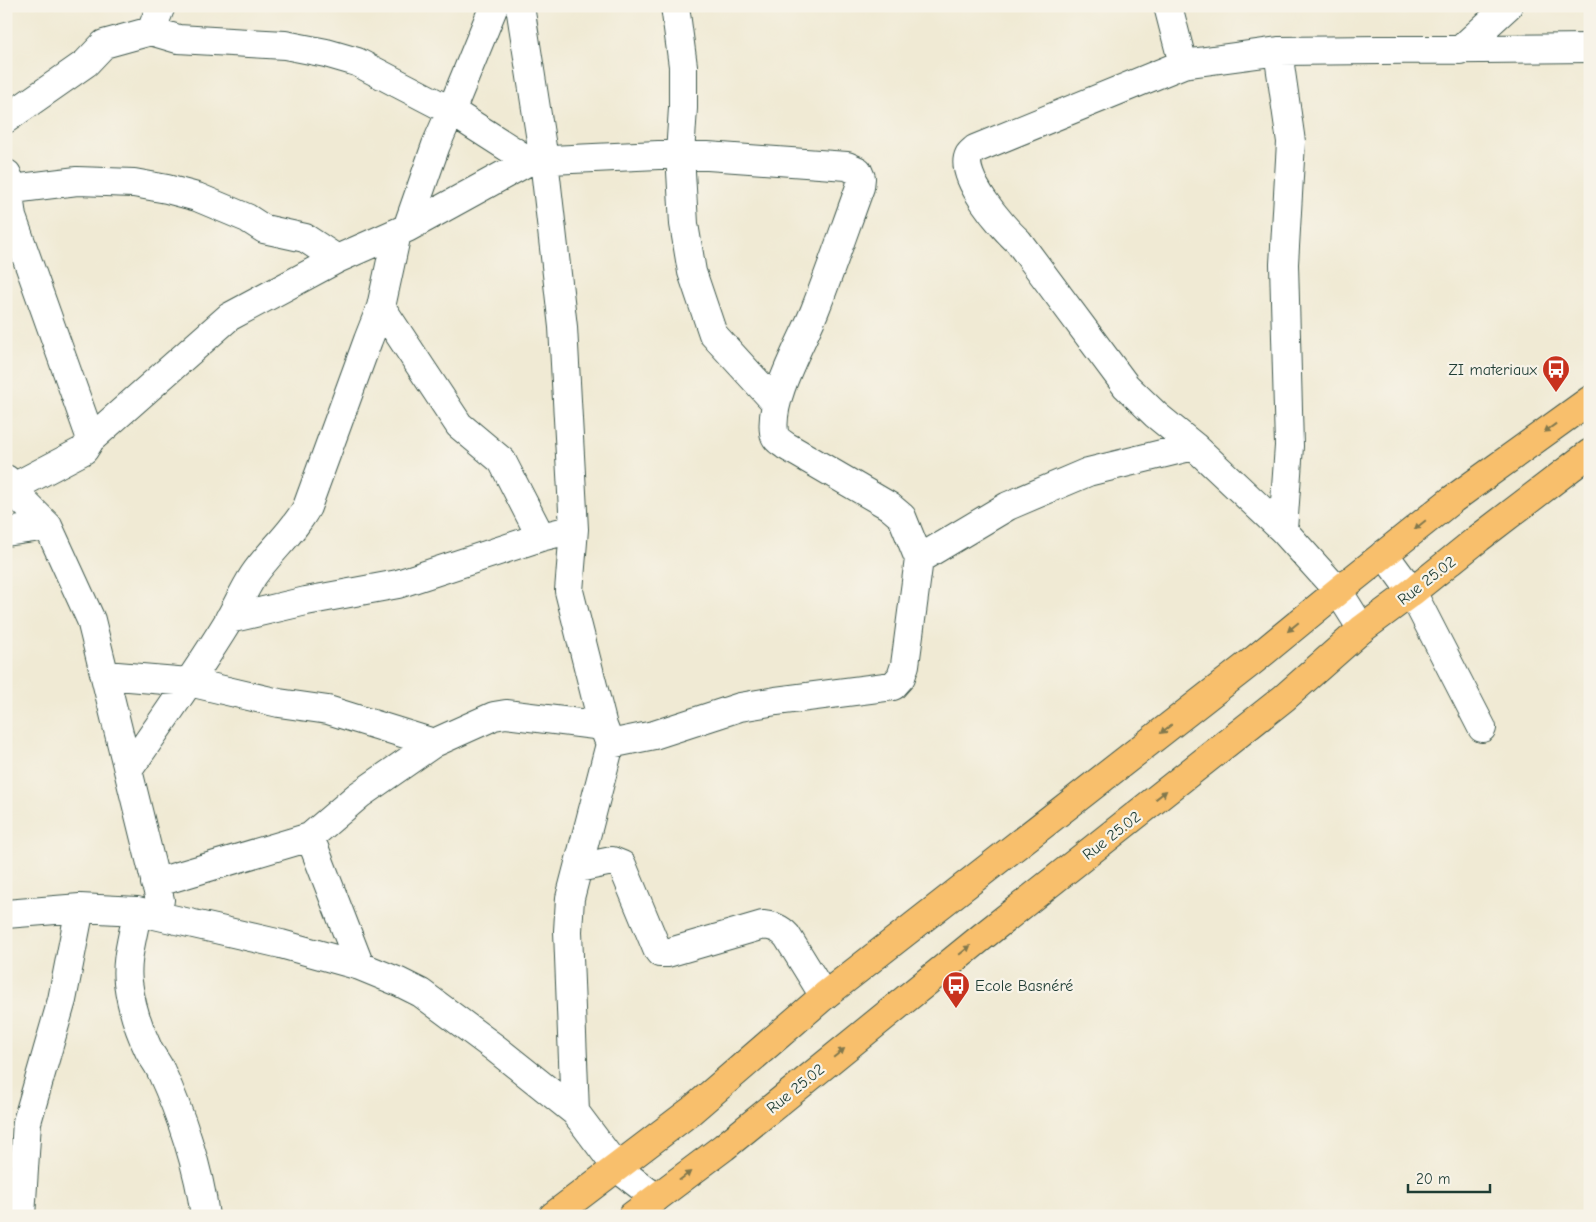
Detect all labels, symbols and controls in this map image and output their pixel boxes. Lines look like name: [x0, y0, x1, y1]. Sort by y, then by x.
bus stop icon: ZI materiaux: [1541, 354, 1571, 393]
place label: ZI materiaux: [1448, 361, 1537, 379]
one-way arrow: [1544, 423, 1557, 433]
one-way arrow: [1414, 520, 1427, 531]
street label: Rue 25.02: [1394, 553, 1459, 609]
one-way arrow: [1287, 622, 1300, 633]
one-way arrow: [1160, 723, 1173, 734]
one-way arrow: [1154, 790, 1167, 801]
street label: Rue 25.02: [1079, 808, 1144, 864]
one-way arrow: [958, 945, 971, 956]
bus stop icon: Ecole Basnéré: [941, 970, 971, 1009]
place label: Ecole Basnéré: [975, 977, 1073, 995]
one-way arrow: [833, 1048, 845, 1059]
street label: Rue 25.02: [763, 1060, 828, 1117]
scale bar: [1408, 1162, 1491, 1194]
text: 20 m: [1416, 1170, 1450, 1188]
one-way arrow: [678, 1171, 691, 1182]

